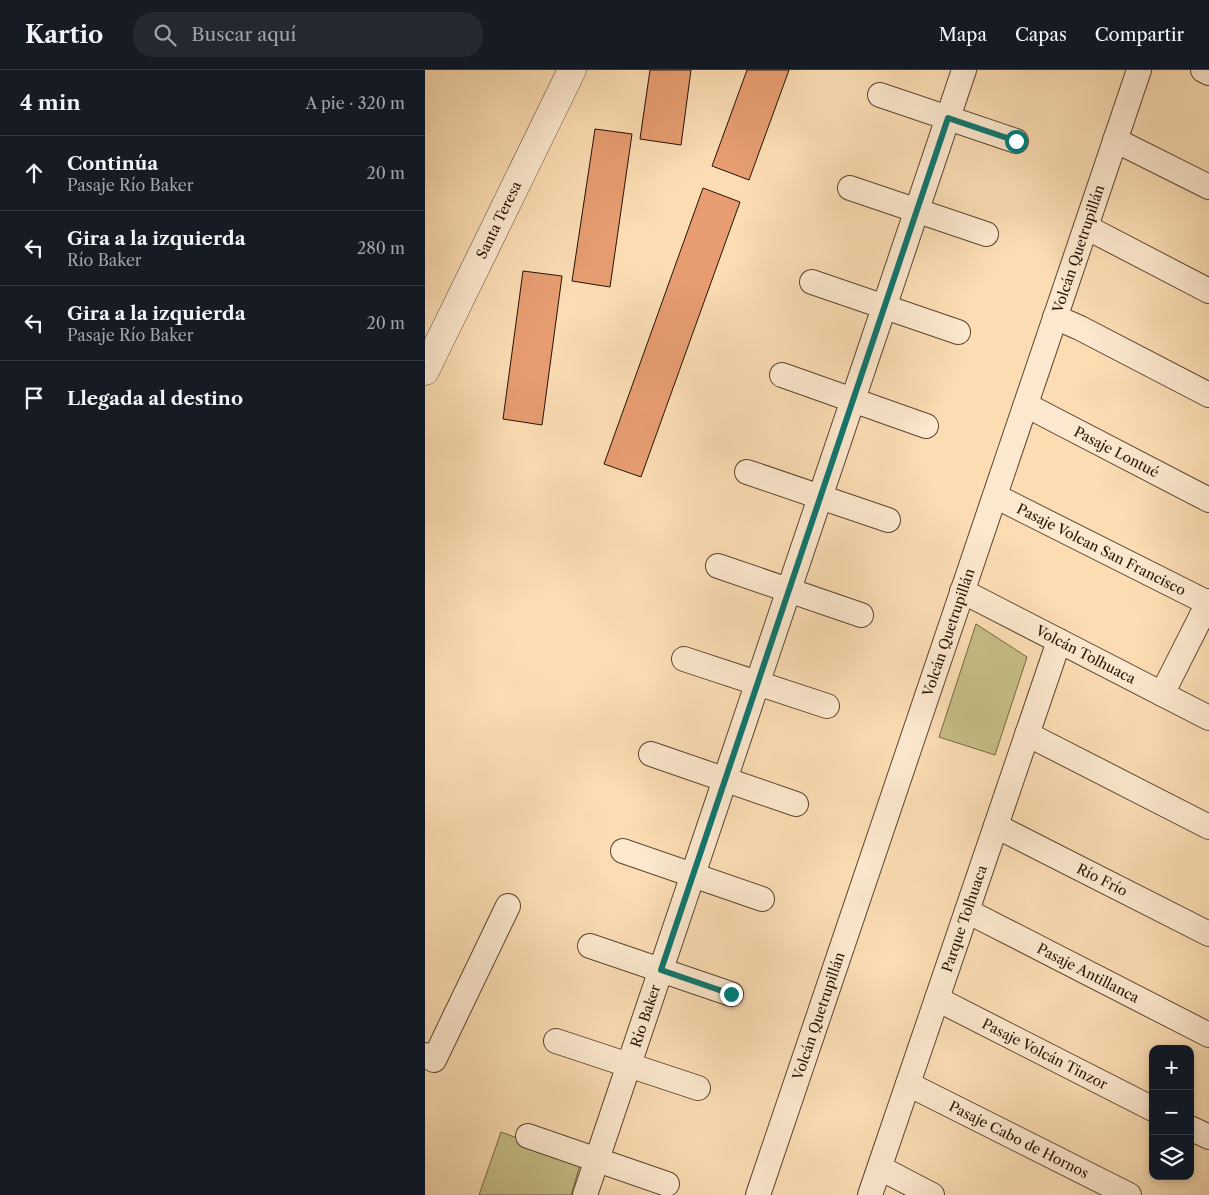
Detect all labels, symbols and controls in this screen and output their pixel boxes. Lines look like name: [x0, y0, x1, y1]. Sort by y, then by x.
search box: [133, 12, 483, 57]
text: Kartio: [25, 20, 103, 49]
icon: search: [151, 21, 179, 49]
text: Buscar aquí: [191, 23, 296, 46]
text: Mapa: [939, 24, 987, 46]
text: Capas: [1015, 24, 1067, 46]
text: Compartir: [1095, 24, 1184, 46]
text: 4 min: [20, 90, 81, 115]
text: A pie · 320 m: [305, 93, 405, 113]
route start: [1005, 130, 1028, 153]
text: Continúa: [67, 152, 158, 175]
icon: ahead: [20, 159, 48, 187]
text: 20 m: [366, 163, 405, 183]
text: Pasaje Río Baker: [67, 175, 194, 195]
street label: Santa Teresa: [472, 178, 526, 262]
street label: Volcán Quetrupillán: [1048, 182, 1109, 316]
text: Gira a la izquierda: [67, 227, 246, 250]
icon: left: [20, 234, 48, 262]
text: 280 m: [357, 238, 405, 258]
text: Río Baker: [67, 250, 142, 270]
text: Gira a la izquierda: [67, 302, 246, 325]
icon: left: [20, 309, 48, 337]
text: 20 m: [366, 313, 405, 333]
text: Pasaje Río Baker: [67, 325, 194, 345]
icon: arrive: [20, 384, 48, 412]
text: Llegada al destino: [67, 387, 243, 410]
street label: Pasaje Lontué: [1071, 422, 1162, 482]
street label: Pasaje Volcan San Francisco: [1014, 499, 1189, 599]
street label: Volcán Quetrupillán: [918, 566, 979, 700]
street label: Volcán Tolhuaca: [1032, 621, 1139, 688]
street label: Río Frío: [1074, 859, 1131, 900]
street label: Parque Tolhuaca: [938, 862, 991, 975]
street label: Pasaje Antillanca: [1034, 939, 1143, 1007]
street label: Volcán Quetrupillán: [788, 949, 849, 1083]
street label: Río Baker: [626, 982, 664, 1050]
route end: [720, 983, 743, 1006]
street label: Pasaje Volcán Tinzor: [979, 1014, 1111, 1093]
map controls: [1149, 1045, 1194, 1180]
button: +: [1149, 1045, 1194, 1090]
button: −: [1149, 1090, 1194, 1135]
street label: Pasaje Cabo de Hornos: [946, 1097, 1092, 1182]
button: layers: [1149, 1135, 1194, 1180]

